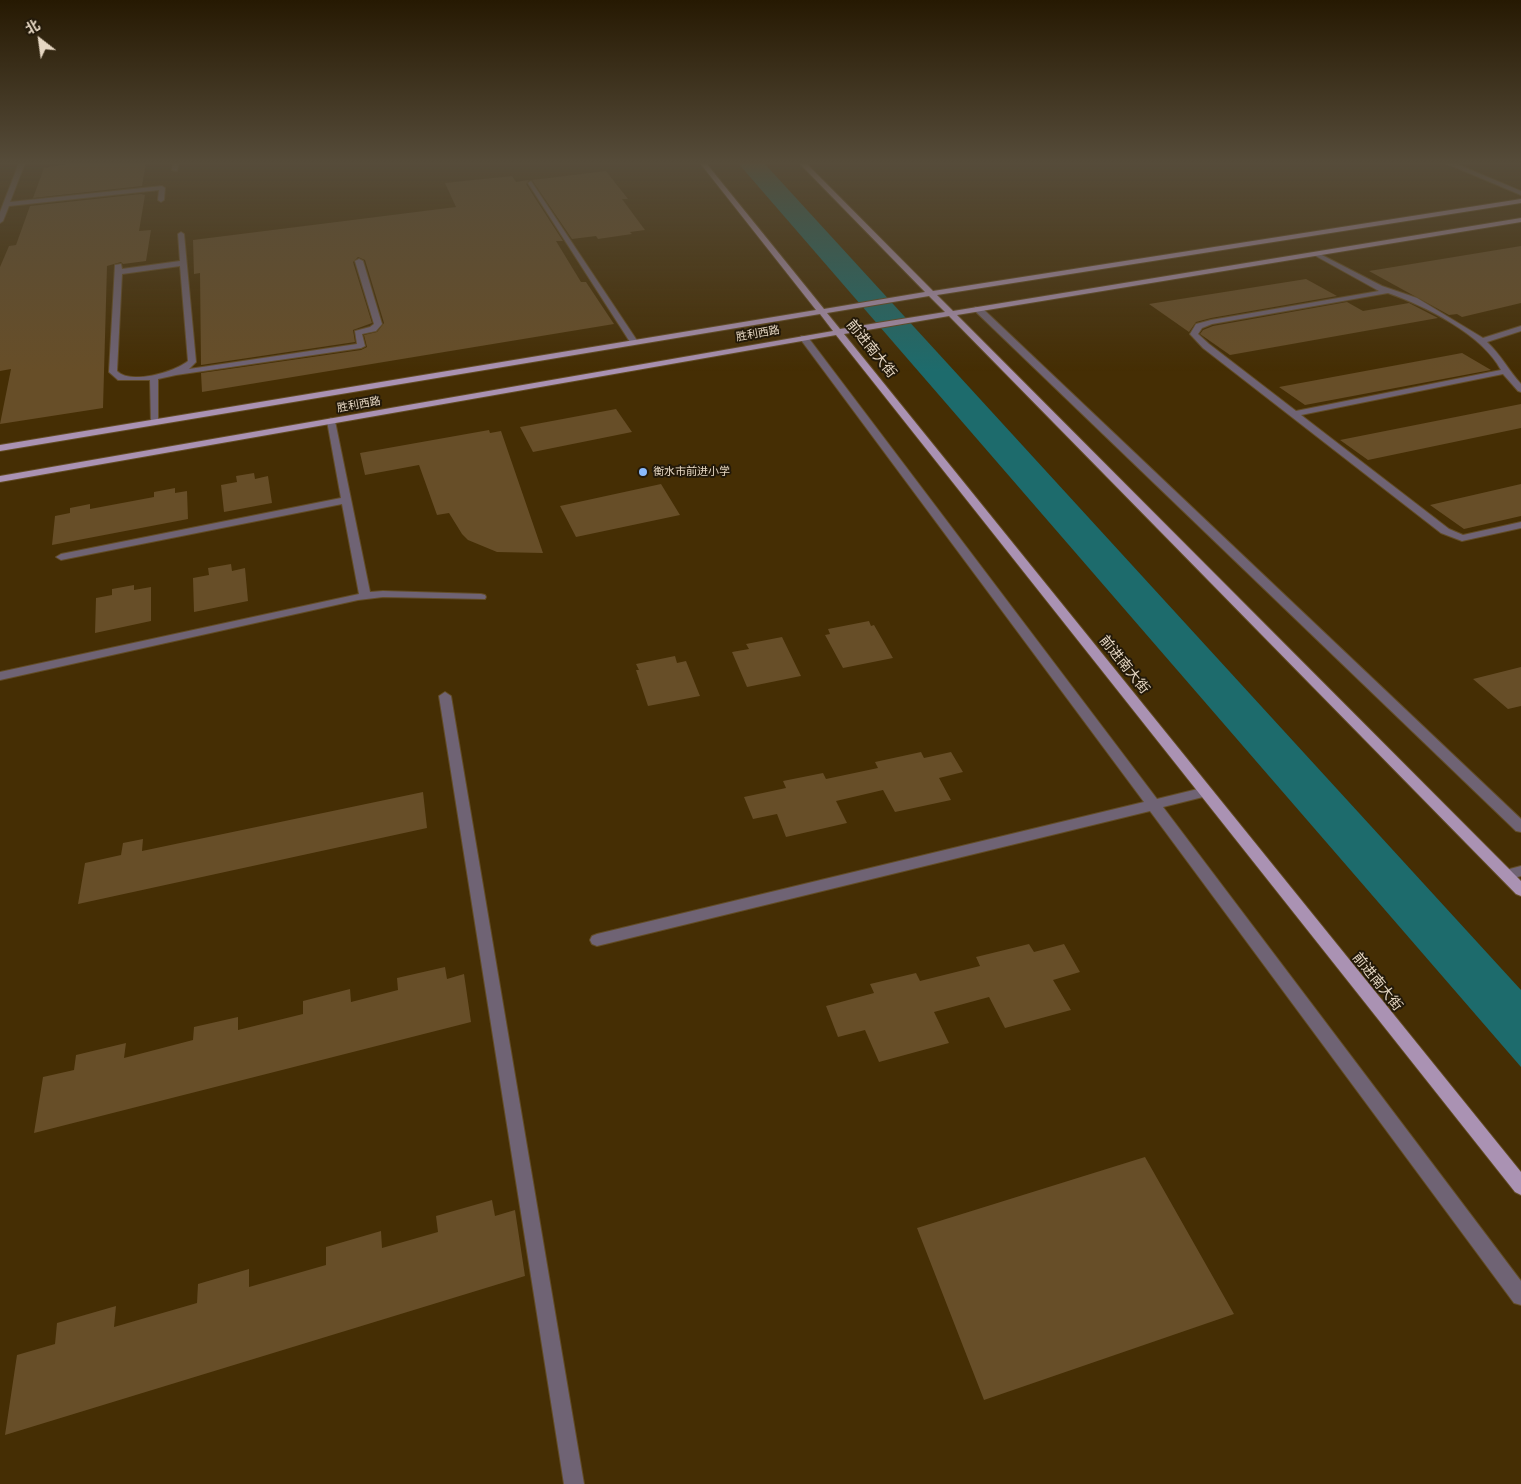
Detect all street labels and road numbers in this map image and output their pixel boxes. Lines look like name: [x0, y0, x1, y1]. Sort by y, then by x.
street label: 前进南大街: [842, 317, 900, 381]
street label: 胜利西路: [735, 324, 781, 344]
street label: 胜利西路: [336, 395, 382, 415]
street label: 前进南大街: [1095, 633, 1153, 697]
street label: 前进南大街: [1348, 950, 1406, 1014]

